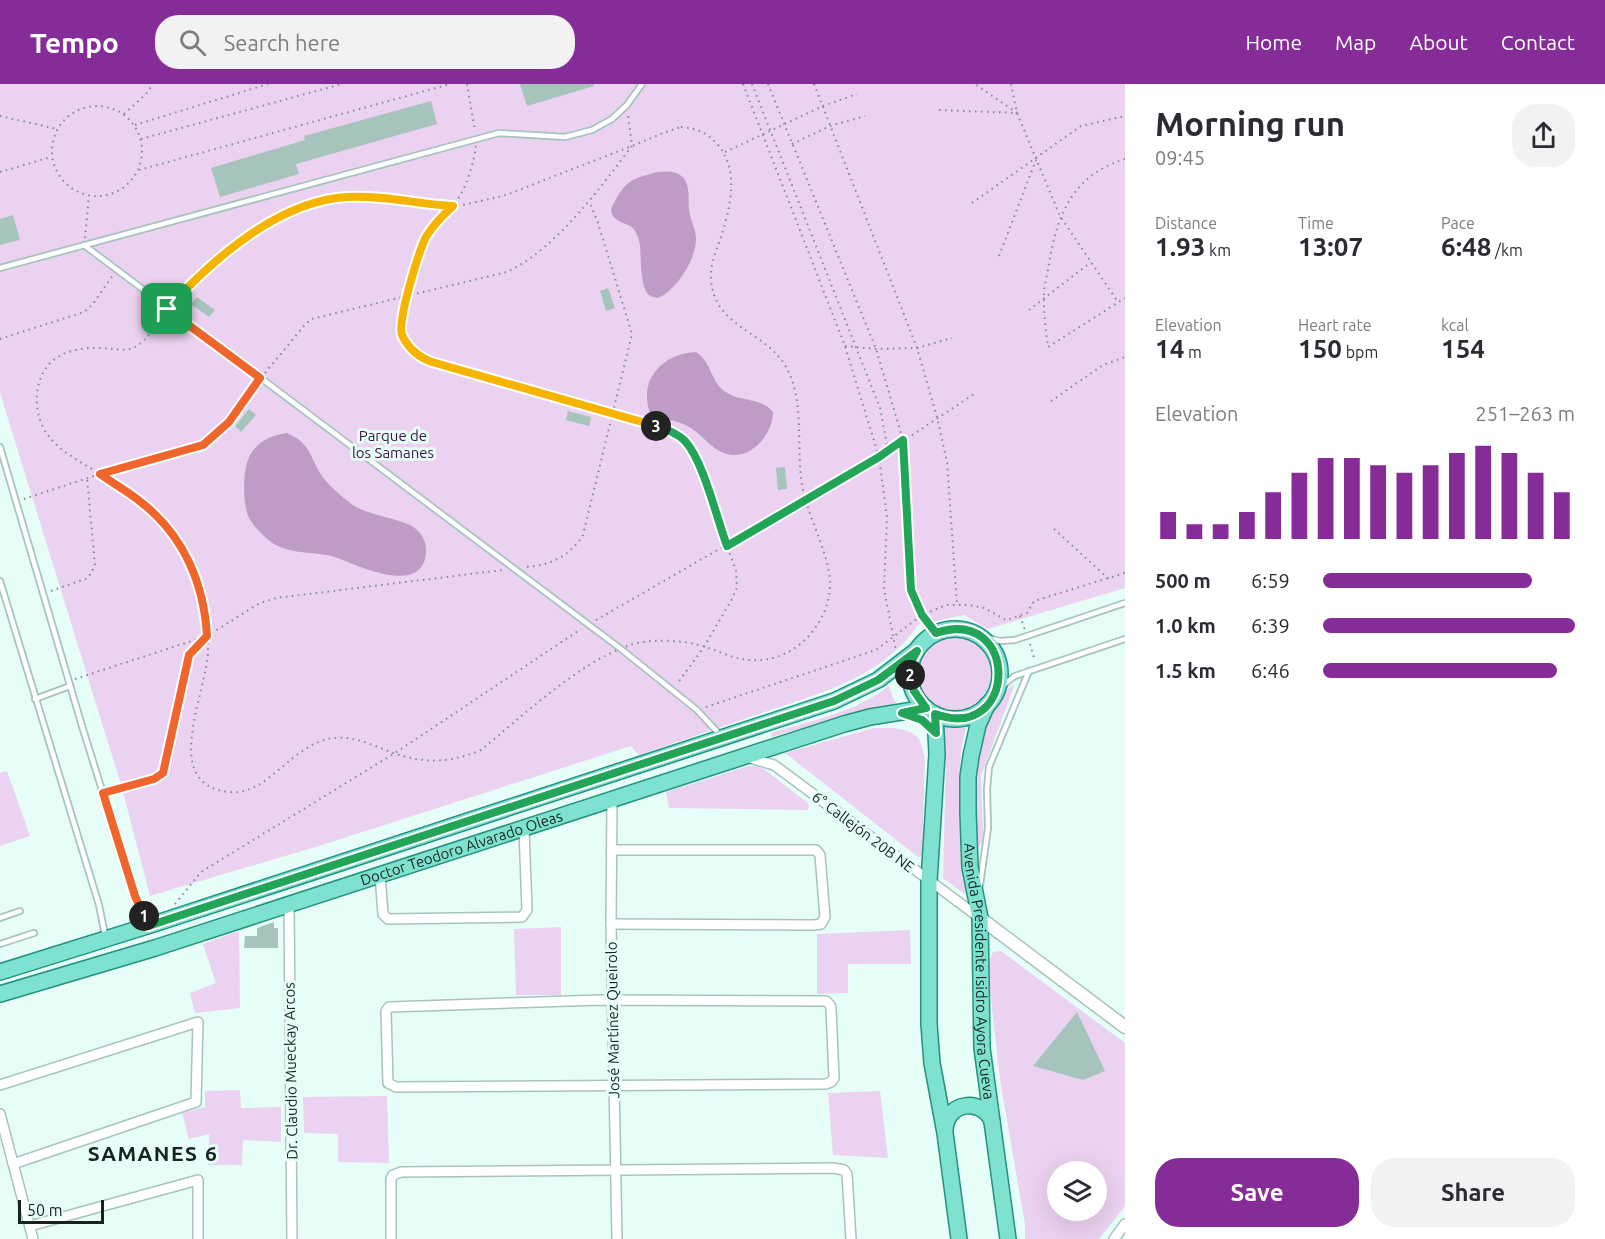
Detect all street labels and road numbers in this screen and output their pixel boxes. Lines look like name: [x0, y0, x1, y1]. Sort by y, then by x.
street label: 6° Callejón 20B NE: [809, 788, 918, 875]
street label: Doctor Teodoro Alvarado Oleas: [358, 807, 565, 889]
street label: Avenida Presidente Isidro Ayora Cueva: [961, 843, 998, 1101]
street label: José Martínez Queirolo: [603, 941, 622, 1099]
street label: Dr. Claudio Mueckay Arcos: [280, 982, 301, 1160]

